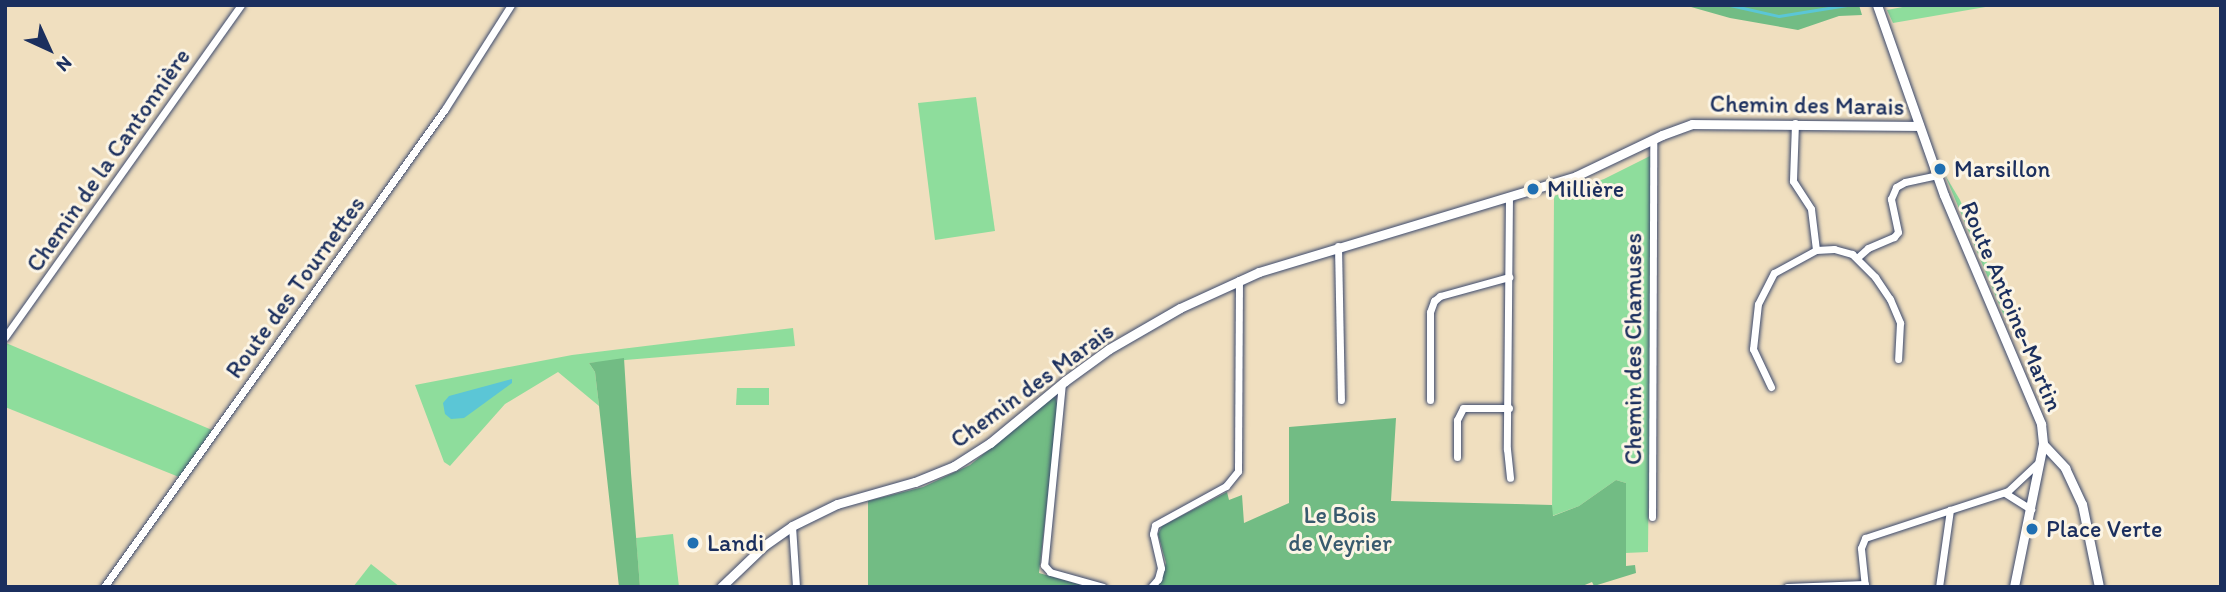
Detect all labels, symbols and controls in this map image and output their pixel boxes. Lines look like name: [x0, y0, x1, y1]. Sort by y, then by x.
north arrow: [14, 14, 84, 84]
street label: Chemin de la Cantonnière: [20, 42, 196, 278]
text: N: [52, 52, 77, 77]
street label: Chemin des Marais: [1710, 89, 1904, 121]
place label: Marsillon: [1954, 155, 2050, 183]
marker: Marsillon: [1932, 161, 1948, 177]
place label: Millière: [1547, 175, 1624, 203]
marker: Millière: [1525, 181, 1541, 197]
street label: Route des Tournettes: [220, 191, 370, 383]
street label: Route Antoine-Martin: [1954, 196, 2070, 416]
street label: Chemin des Chamuses: [1619, 233, 1647, 465]
street label: Chemin des Marais: [945, 316, 1119, 454]
park label: Le Bois de Veyrier: [1289, 501, 1391, 557]
place label: Place Verte: [2046, 515, 2161, 543]
marker: Place Verte: [2024, 521, 2040, 537]
place label: Landi: [707, 529, 764, 557]
marker: Landi: [685, 535, 701, 551]

